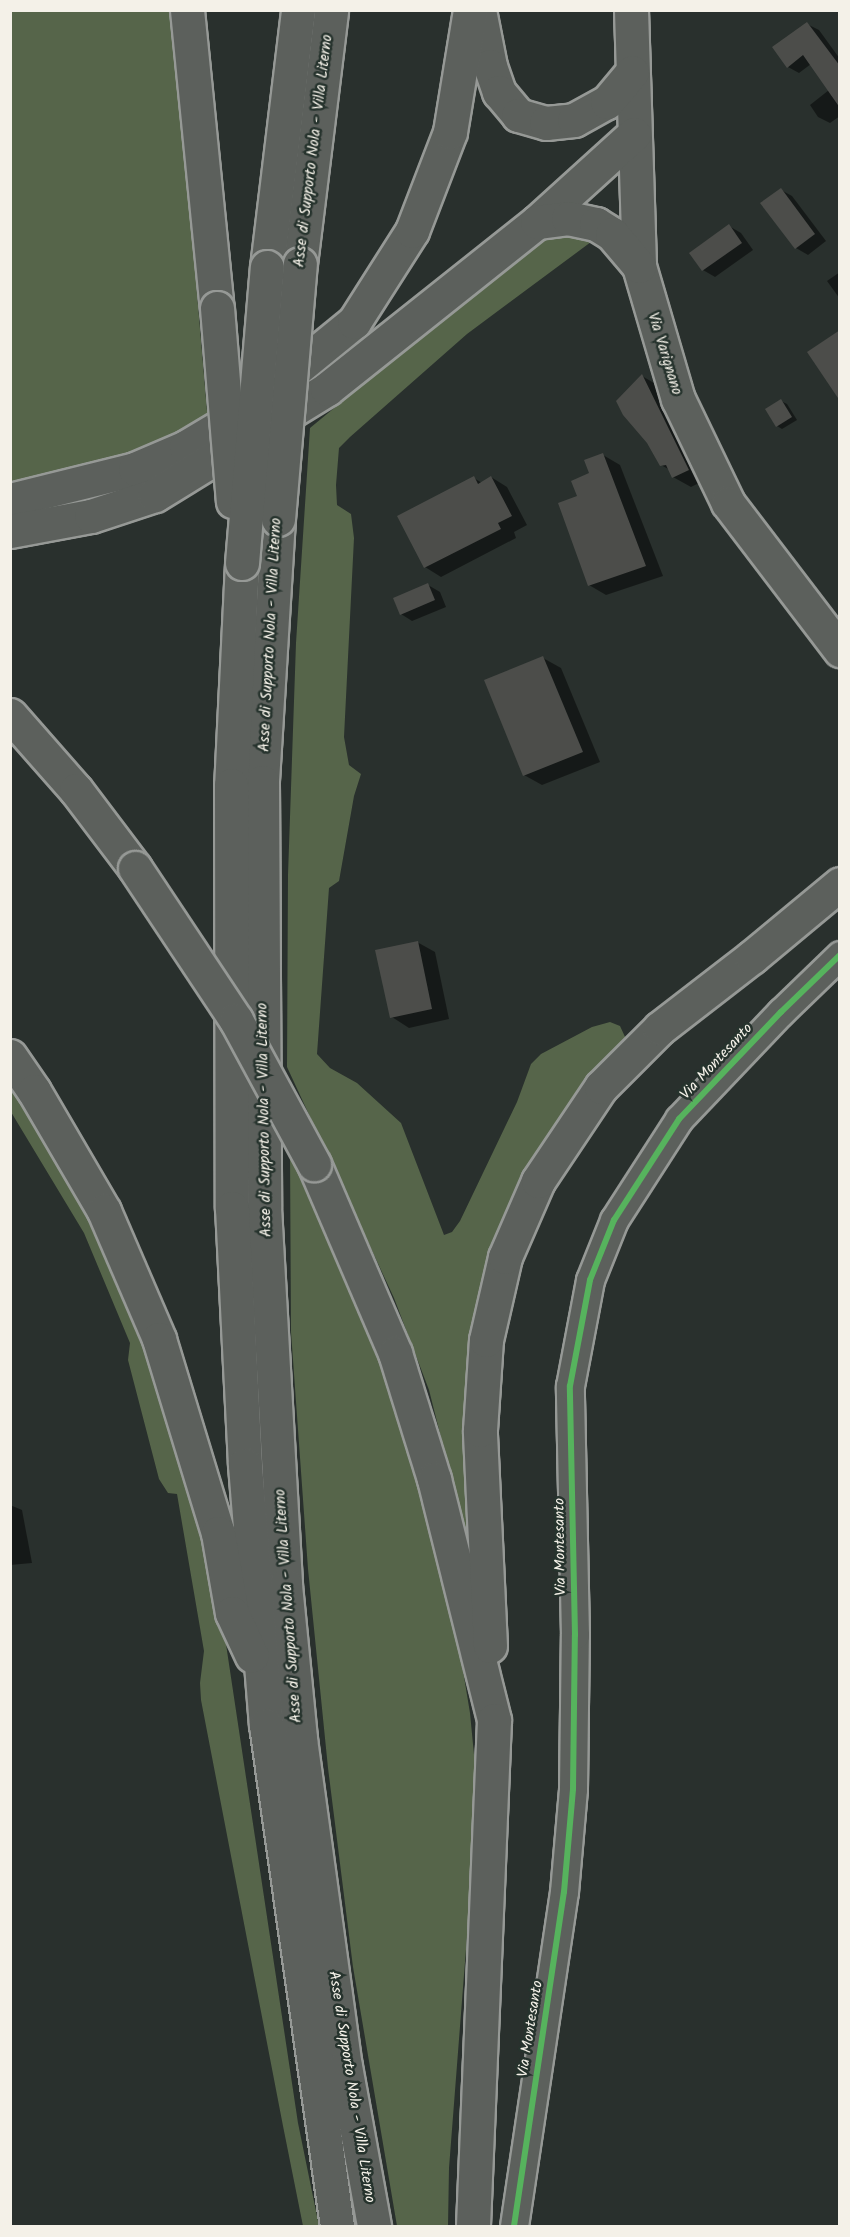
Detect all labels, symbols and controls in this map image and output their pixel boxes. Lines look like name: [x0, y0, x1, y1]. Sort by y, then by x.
street label: Asse di Supporto Nola - Villa Literno: [291, 34, 337, 268]
street label: Via Varignano: [643, 311, 685, 397]
street label: Asse di Supporto Nola - Villa Literno: [256, 518, 286, 752]
street label: Asse di Supporto Nola - Villa Literno: [254, 1003, 276, 1237]
street label: Via Montesanto: [677, 1020, 757, 1104]
street label: Asse di Supporto Nola - Villa Literno: [272, 1489, 306, 1723]
street label: Via Montesanto: [551, 1498, 571, 1596]
street label: Asse di Supporto Nola - Villa Literno: [324, 1970, 378, 2204]
street label: Via Montesanto: [514, 1979, 548, 2079]

